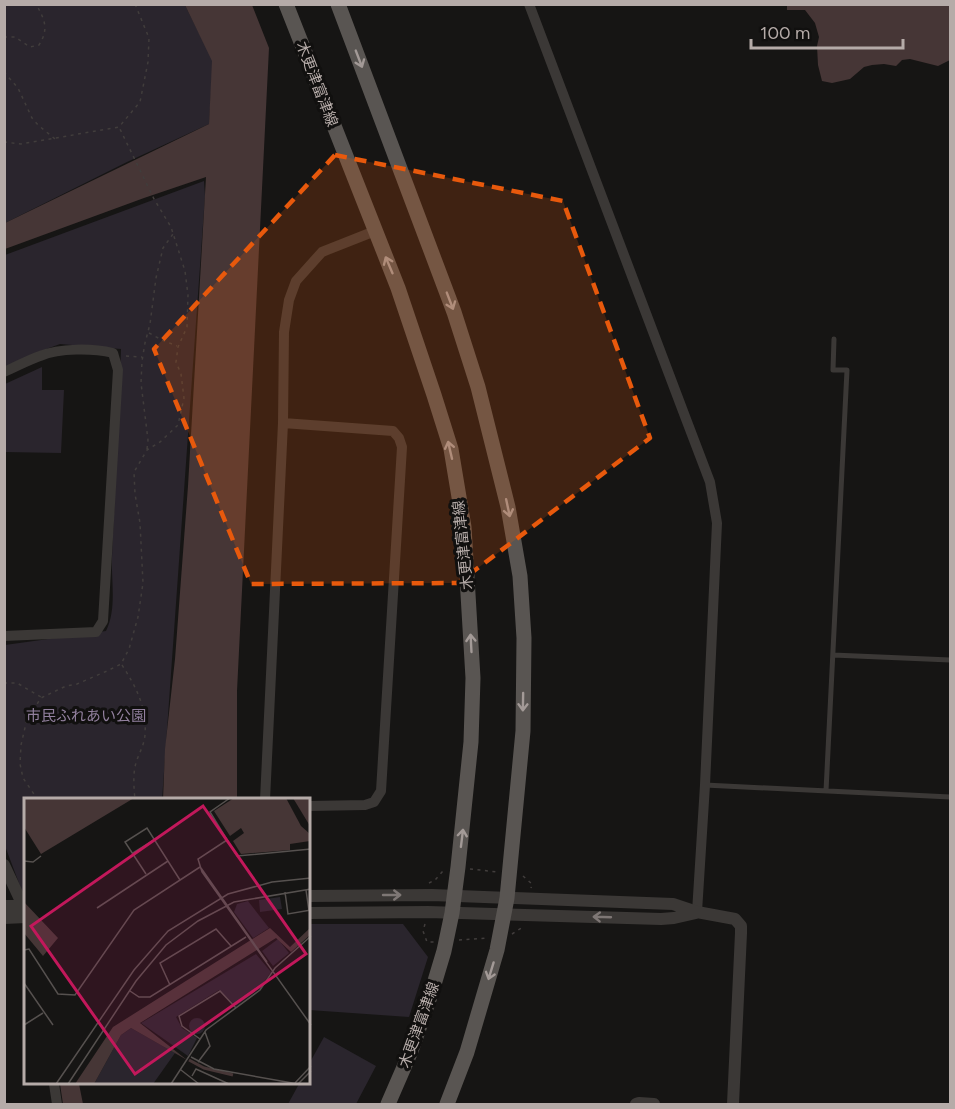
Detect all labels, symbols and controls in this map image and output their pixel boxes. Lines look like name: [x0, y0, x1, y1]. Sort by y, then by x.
scale bar: [751, 12, 902, 50]
text: 100 m: [760, 22, 810, 44]
street label: 木更津富津線: [292, 39, 342, 129]
one-way arrow: [354, 49, 365, 68]
one-way arrow: [383, 256, 394, 275]
one-way arrow: [445, 291, 456, 309]
one-way arrow: [444, 441, 456, 460]
one-way arrow: [503, 498, 514, 518]
street label: 木更津富津線: [449, 499, 477, 591]
one-way arrow: [466, 634, 477, 654]
one-way arrow: [517, 692, 529, 712]
park label: 市民ふれあい公園: [26, 707, 146, 725]
inset map: [24, 798, 310, 1085]
one-way arrow: [456, 829, 467, 848]
one-way arrow: [381, 889, 401, 901]
one-way arrow: [593, 911, 613, 922]
one-way arrow: [485, 961, 496, 980]
street label: 木更津富津線: [395, 980, 443, 1070]

